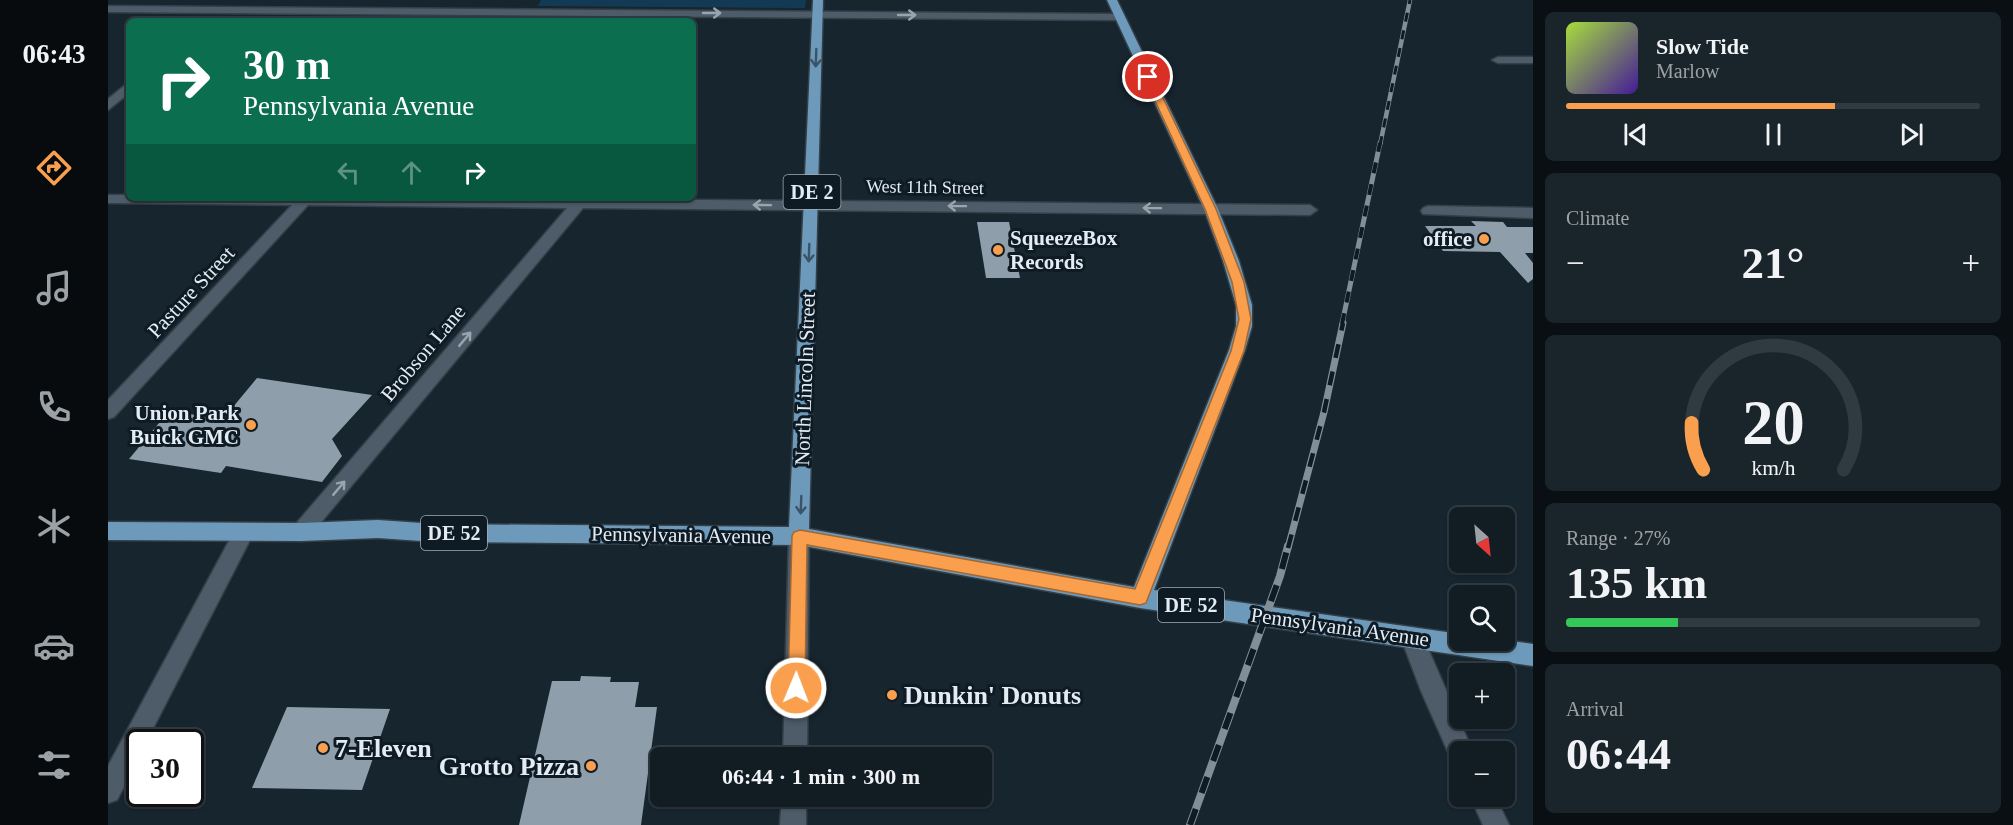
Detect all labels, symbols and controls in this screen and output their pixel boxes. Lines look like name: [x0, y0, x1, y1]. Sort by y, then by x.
one-way arrow: [702, 7, 722, 19]
one-way arrow: [897, 9, 917, 21]
text: Slow Tide: [1656, 34, 1749, 59]
text: 06:43: [23, 39, 86, 69]
icon: right: [144, 42, 222, 120]
text: 30 m: [243, 42, 331, 88]
one-way arrow: [810, 48, 822, 68]
pin: [1122, 51, 1173, 102]
icon: arrive: [1131, 60, 1164, 93]
text: Marlow: [1656, 60, 1719, 82]
text: Pennsylvania Avenue: [243, 91, 474, 121]
icon: previous: [1619, 118, 1652, 151]
icon: pause: [1757, 118, 1790, 151]
icon: next: [1895, 118, 1928, 151]
icon: directions: [33, 147, 75, 189]
icon: left: [332, 156, 365, 189]
icon: ahead: [395, 156, 428, 189]
icon: right: [458, 156, 491, 189]
road number: DE 2: [784, 175, 840, 209]
street label: West 11th Street: [866, 176, 984, 198]
one-way arrow: [753, 199, 773, 211]
one-way arrow: [948, 200, 968, 212]
one-way arrow: [1143, 202, 1163, 214]
text: Climate: [1566, 207, 1629, 229]
place label: SqueezeBox Records: [1010, 226, 1118, 274]
place label: office: [1423, 227, 1472, 251]
marker: office: [1477, 232, 1491, 246]
text: 21°: [1742, 238, 1805, 288]
street label: Pasture Street: [143, 241, 239, 343]
one-way arrow: [804, 243, 815, 263]
marker: SqueezeBox Records: [991, 243, 1005, 257]
text: −: [1566, 245, 1585, 281]
text: +: [1961, 245, 1980, 281]
icon: music: [33, 267, 75, 309]
street label: North Lincoln Street: [790, 292, 820, 466]
street label: Brobson Lane: [376, 300, 470, 406]
one-way arrow: [458, 332, 472, 347]
icon: phone: [33, 386, 75, 428]
text: 20: [1742, 388, 1804, 457]
place label: Union Park Buick GMC: [130, 401, 239, 449]
marker: Union Park Buick GMC: [244, 418, 258, 432]
text: km/h: [1751, 456, 1795, 480]
one-way arrow: [332, 481, 346, 496]
one-way arrow: [795, 494, 806, 514]
icon: climate: [33, 505, 75, 547]
north arrow: [1449, 507, 1515, 573]
map controls: [1449, 507, 1515, 807]
road number: DE 52: [421, 516, 487, 550]
street label: Pennsylvania Avenue: [591, 521, 771, 549]
text: Range · 27%: [1566, 527, 1670, 549]
text: 135 km: [1566, 558, 1707, 608]
button: search: [1449, 585, 1515, 651]
road number: DE 52: [1158, 588, 1224, 622]
street label: Pennsylvania Avenue: [1249, 603, 1431, 651]
icon: car: [33, 625, 75, 667]
position arrow: [764, 656, 828, 720]
button: +: [1449, 663, 1515, 729]
place label: Dunkin' Donuts: [904, 681, 1081, 710]
marker: Dunkin' Donuts: [885, 688, 899, 702]
text: Arrival: [1566, 698, 1624, 720]
speed limit sign: 30: [126, 729, 204, 807]
text: 06:44: [1566, 729, 1671, 779]
place label: 7-Eleven: [335, 734, 432, 763]
marker: 7-Eleven: [316, 741, 330, 755]
button: −: [1449, 741, 1515, 807]
icon: filters: [33, 744, 75, 786]
place label: Grotto Pizza: [439, 752, 579, 781]
marker: Grotto Pizza: [584, 759, 598, 773]
text: 06:44 · 1 min · 300 m: [722, 764, 920, 789]

